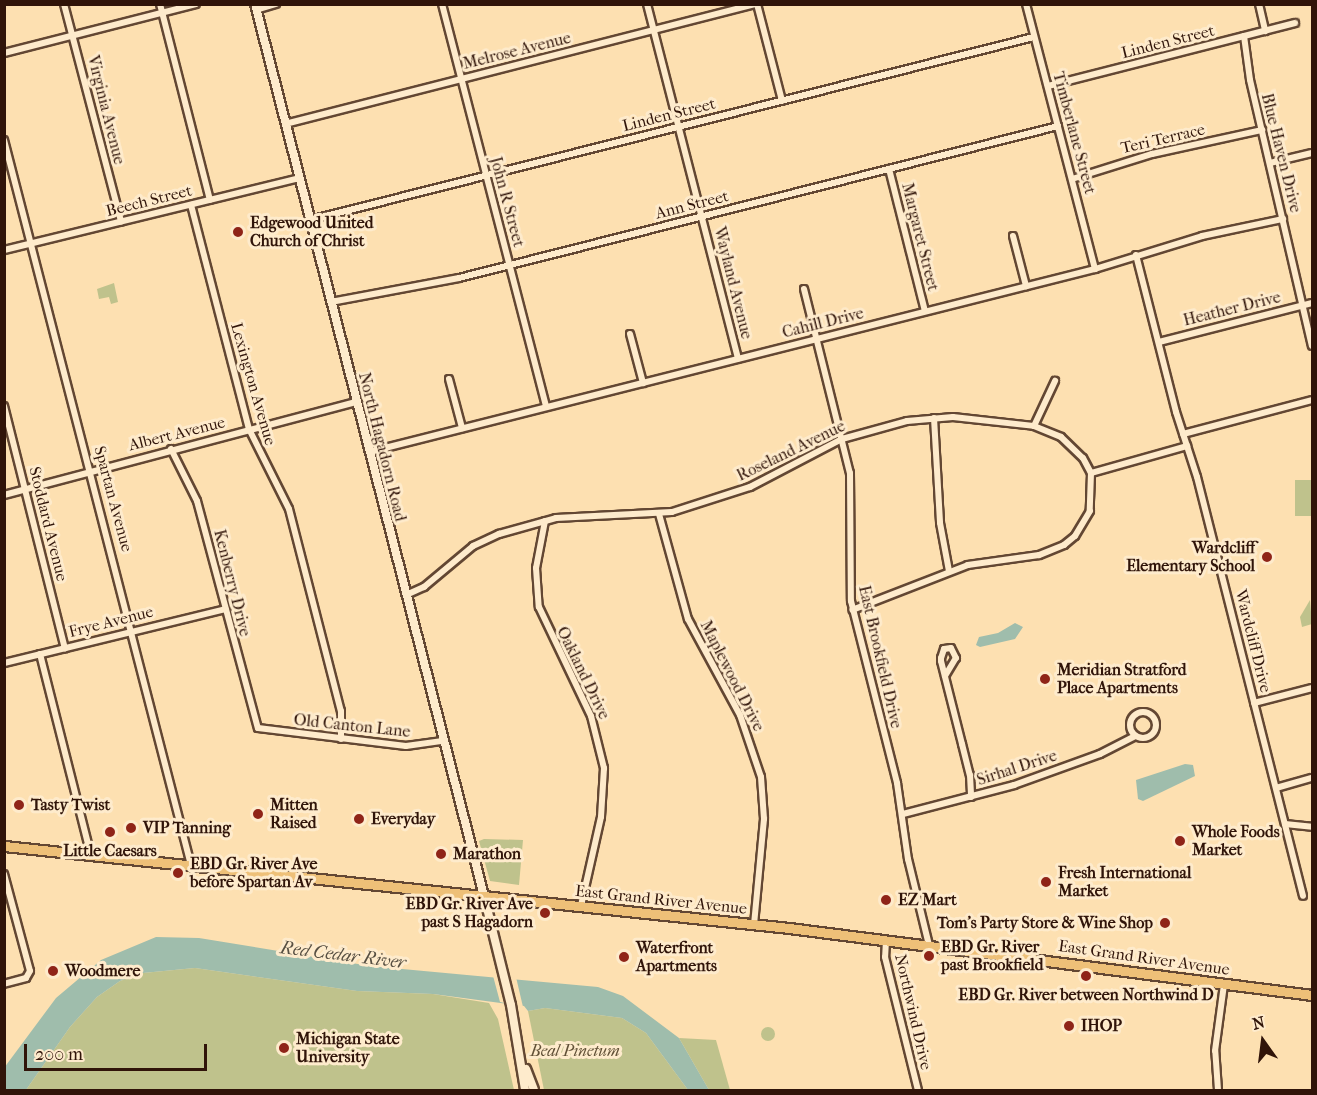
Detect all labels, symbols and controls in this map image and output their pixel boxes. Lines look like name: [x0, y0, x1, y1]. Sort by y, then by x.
street label: Linden Street: [1120, 21, 1216, 63]
street label: Melrose Avenue: [461, 28, 573, 74]
street label: Virginia Avenue: [83, 53, 129, 167]
street label: Timberlane Street: [1048, 70, 1100, 196]
street label: Blue Haven Drive: [1257, 91, 1305, 215]
street label: Linden Street: [621, 94, 717, 136]
street label: Teri Terrace: [1119, 120, 1207, 158]
street label: John R Street: [486, 155, 528, 249]
street label: Beech Street: [104, 181, 194, 221]
street label: Margaret Street: [897, 181, 943, 293]
street label: Ann Street: [653, 187, 731, 223]
place label: Edgewood United Church of Christ: [250, 213, 373, 251]
marker: Edgewood United Church of Christ: [231, 225, 245, 239]
street label: Wayland Avenue: [710, 225, 756, 341]
street label: Heather Drive: [1181, 288, 1283, 330]
street label: Cahill Drive: [780, 304, 866, 342]
street label: Lexington Avenue: [226, 320, 280, 448]
street label: North Hagadorn Road: [354, 371, 410, 523]
street label: Albert Avenue: [127, 413, 227, 455]
street label: Roseland Avenue: [734, 416, 848, 486]
street label: Spartan Avenue: [90, 444, 136, 554]
street label: Stoddard Avenue: [24, 465, 72, 583]
street label: Kenberry Drive: [209, 528, 255, 638]
place label: Wardcliff Elementary School: [1126, 538, 1255, 576]
marker: Wardcliff Elementary School: [1260, 550, 1274, 564]
street label: East Brookfield Drive: [854, 584, 906, 730]
street label: Wardcliff Drive: [1231, 588, 1275, 694]
street label: Frye Avenue: [67, 602, 155, 642]
street label: Maplewood Drive: [696, 617, 768, 735]
street label: Oakland Drive: [552, 624, 614, 722]
place label: Meridian Stratford Place Apartments: [1057, 660, 1187, 698]
marker: Meridian Stratford Place Apartments: [1038, 672, 1052, 686]
street label: Old Canton Lane: [293, 710, 411, 742]
street label: Sirhal Drive: [975, 746, 1059, 790]
place label: Tasty Twist: [31, 795, 110, 815]
place label: Mitten Raised: [270, 795, 318, 833]
marker: Tasty Twist: [12, 798, 26, 812]
marker: Mitten Raised: [251, 807, 265, 821]
place label: Everyday: [371, 809, 435, 829]
marker: Everyday: [352, 812, 366, 826]
place label: VIP Tanning: [143, 818, 231, 838]
marker: VIP Tanning: [124, 821, 138, 835]
place label: Whole Foods Market: [1192, 822, 1280, 860]
marker: Little Caesars: [103, 825, 117, 839]
marker: Whole Foods Market: [1173, 834, 1187, 848]
place label: Little Caesars: [63, 841, 157, 861]
place label: Marathon: [453, 844, 521, 864]
marker: Marathon: [434, 847, 448, 861]
place label: EBD Gr. River Ave before Spartan Av: [190, 854, 317, 892]
place label: Fresh International Market: [1058, 863, 1191, 901]
marker: EBD Gr. River Ave before Spartan Av: [171, 866, 185, 880]
marker: Fresh International Market: [1039, 875, 1053, 889]
street label: East Grand River Avenue: [574, 881, 748, 919]
place label: EZ Mart: [898, 890, 957, 910]
marker: EZ Mart: [879, 893, 893, 907]
place label: EBD Gr. River Ave past S Hagadorn: [406, 894, 533, 932]
marker: EBD Gr. River Ave past S Hagadorn: [538, 906, 552, 920]
place label: Tom's Party Store & Wine Shop: [937, 913, 1153, 933]
marker: Tom's Party Store & Wine Shop: [1158, 916, 1172, 930]
street label: East Grand River Avenue: [1057, 936, 1231, 980]
place label: EBD Gr. River past Brookfield: [941, 937, 1043, 975]
water label: Red Cedar River: [279, 938, 407, 974]
place label: Waterfront Apartments: [636, 938, 717, 976]
marker: EBD Gr. River past Brookfield: [922, 949, 936, 963]
marker: Waterfront Apartments: [617, 950, 631, 964]
street label: Northwind Drive: [890, 952, 936, 1072]
place label: Woodmere: [65, 961, 140, 981]
marker: Woodmere: [46, 964, 60, 978]
marker: EBD Gr. River between Northwind D: [1079, 969, 1093, 983]
place label: EBD Gr. River between Northwind D: [958, 985, 1214, 1005]
north arrow: [1233, 1011, 1293, 1071]
text: N: [1250, 1012, 1267, 1034]
place label: IHOP: [1081, 1016, 1122, 1036]
marker: IHOP: [1062, 1019, 1076, 1033]
place label: Michigan State University: [296, 1029, 400, 1067]
scale bar: [27, 1032, 210, 1070]
marker: Michigan State University: [277, 1041, 291, 1055]
park label: Beal Pinetum: [530, 1041, 620, 1061]
text: 200 m: [35, 1044, 83, 1065]

